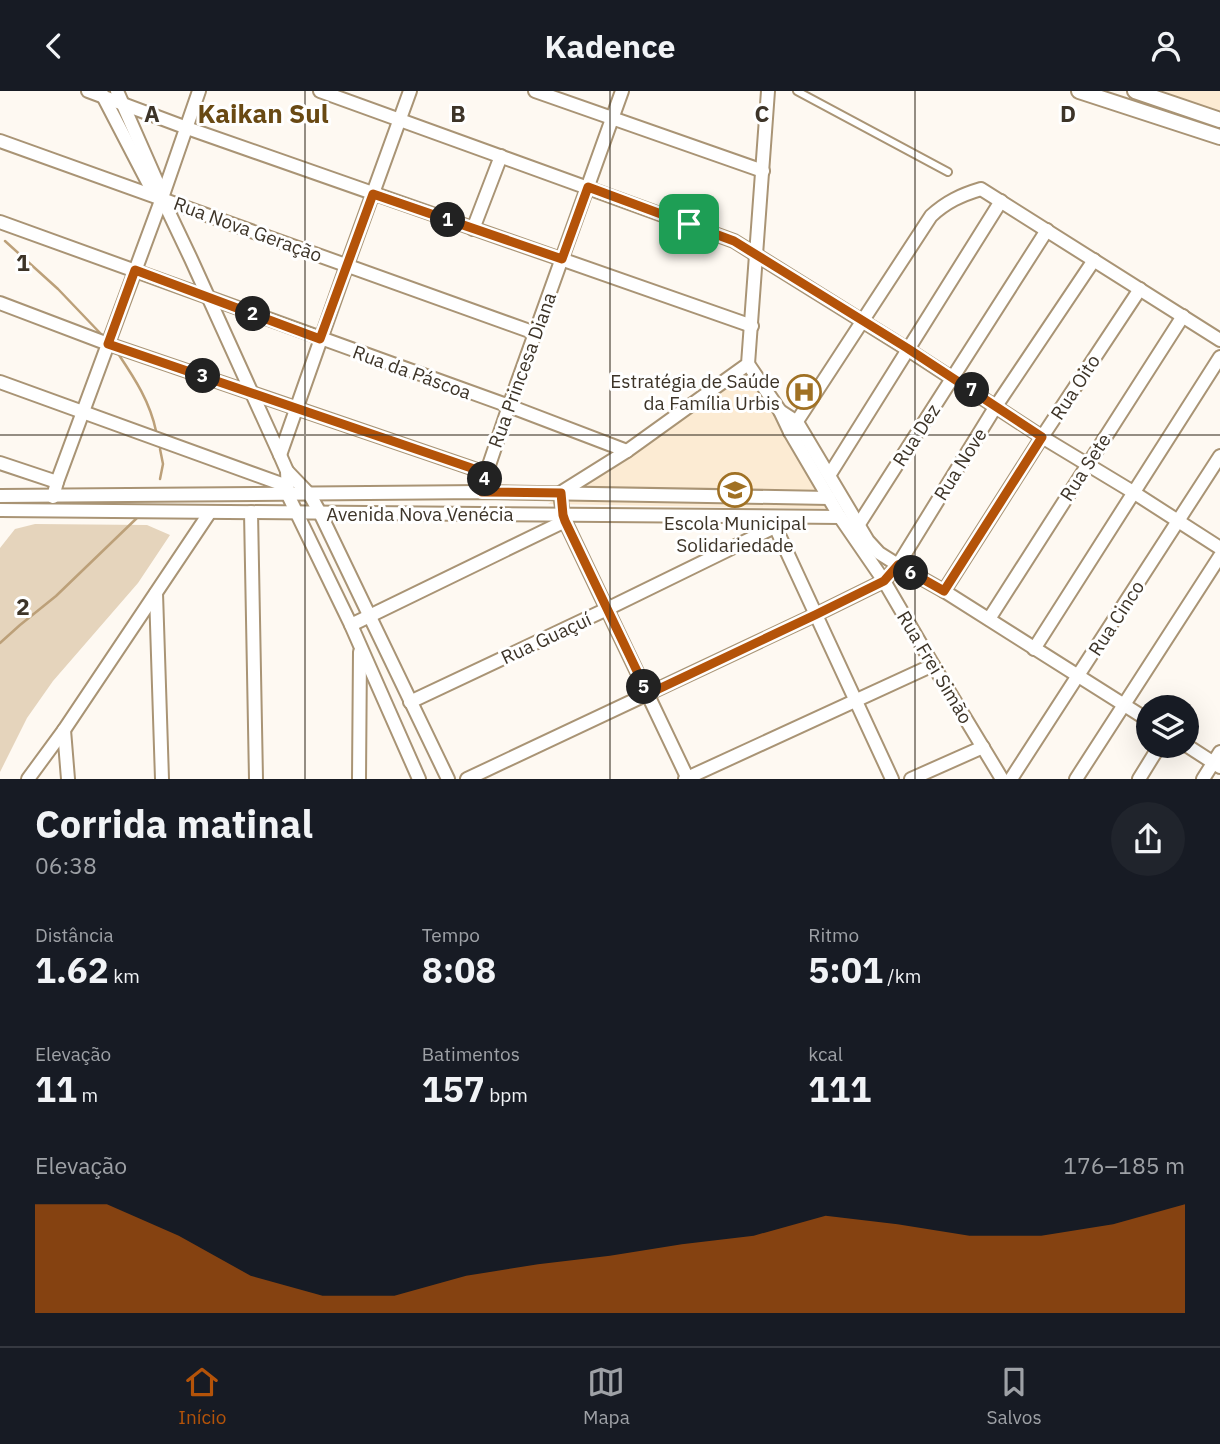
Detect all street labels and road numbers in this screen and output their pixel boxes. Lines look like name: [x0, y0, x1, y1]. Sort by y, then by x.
street label: Rua Nova Geração: [170, 191, 326, 267]
street label: Rua Princesa Diana: [483, 289, 561, 451]
street label: Rua da Páscoa: [350, 339, 474, 405]
street label: Rua Oito: [1045, 350, 1105, 424]
street label: Rua Dez: [887, 399, 945, 471]
street label: Rua Nove: [928, 423, 992, 505]
street label: Rua Sete: [1054, 429, 1116, 505]
street label: Avenida Nova Venécia: [326, 502, 514, 526]
street label: Rua Cinco: [1083, 576, 1149, 660]
street label: Rua Frei Simão: [892, 606, 978, 728]
street label: Rua Guaçuí: [497, 607, 595, 669]

